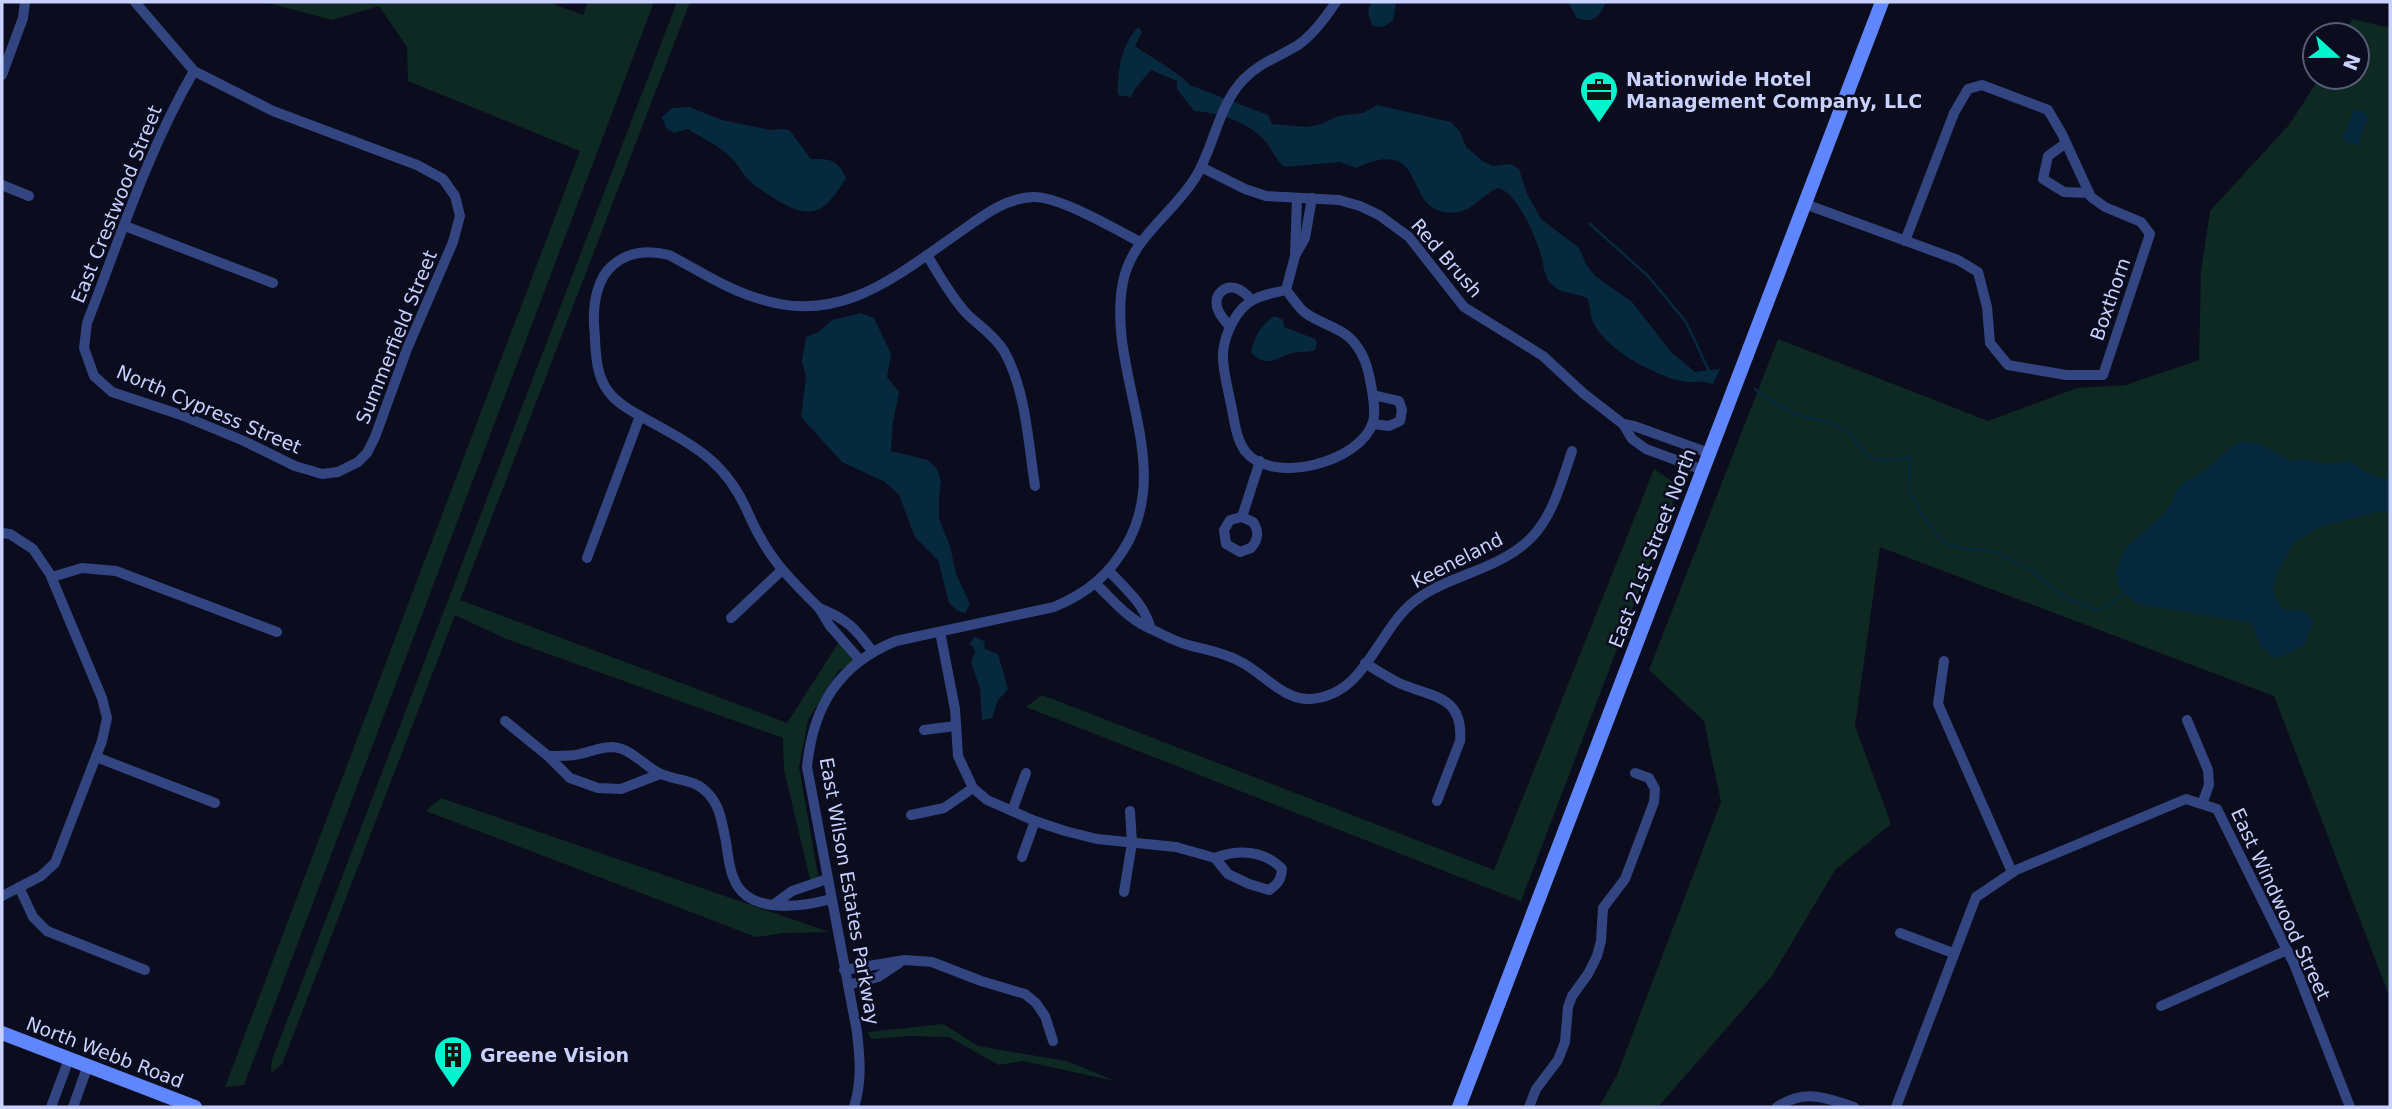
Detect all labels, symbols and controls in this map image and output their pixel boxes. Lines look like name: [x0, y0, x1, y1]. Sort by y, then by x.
north arrow: [2301, 21, 2371, 91]
text: N: [2339, 51, 2365, 73]
place label: Nationwide Hotel Management Company, LLC: [1626, 68, 1922, 112]
office icon: Nationwide Hotel Management Company, LLC: [1578, 69, 1620, 124]
street label: East Crestwood Street: [66, 102, 166, 306]
street label: Red Brush: [1407, 214, 1487, 302]
street label: Summerfield Street: [351, 247, 441, 427]
street label: Boxthorn: [2086, 255, 2134, 343]
street label: North Cypress Street: [113, 360, 305, 458]
street label: East 21st Street North: [1604, 445, 1700, 651]
street label: Keeneland: [1408, 528, 1506, 592]
street label: East Wilson Estates Parkway: [816, 756, 884, 1026]
street label: East Windwood Street: [2227, 804, 2335, 1004]
street label: North Webb Road: [23, 1012, 187, 1092]
building icon: Greene Vision: [432, 1034, 474, 1089]
place label: Greene Vision: [480, 1044, 629, 1066]

